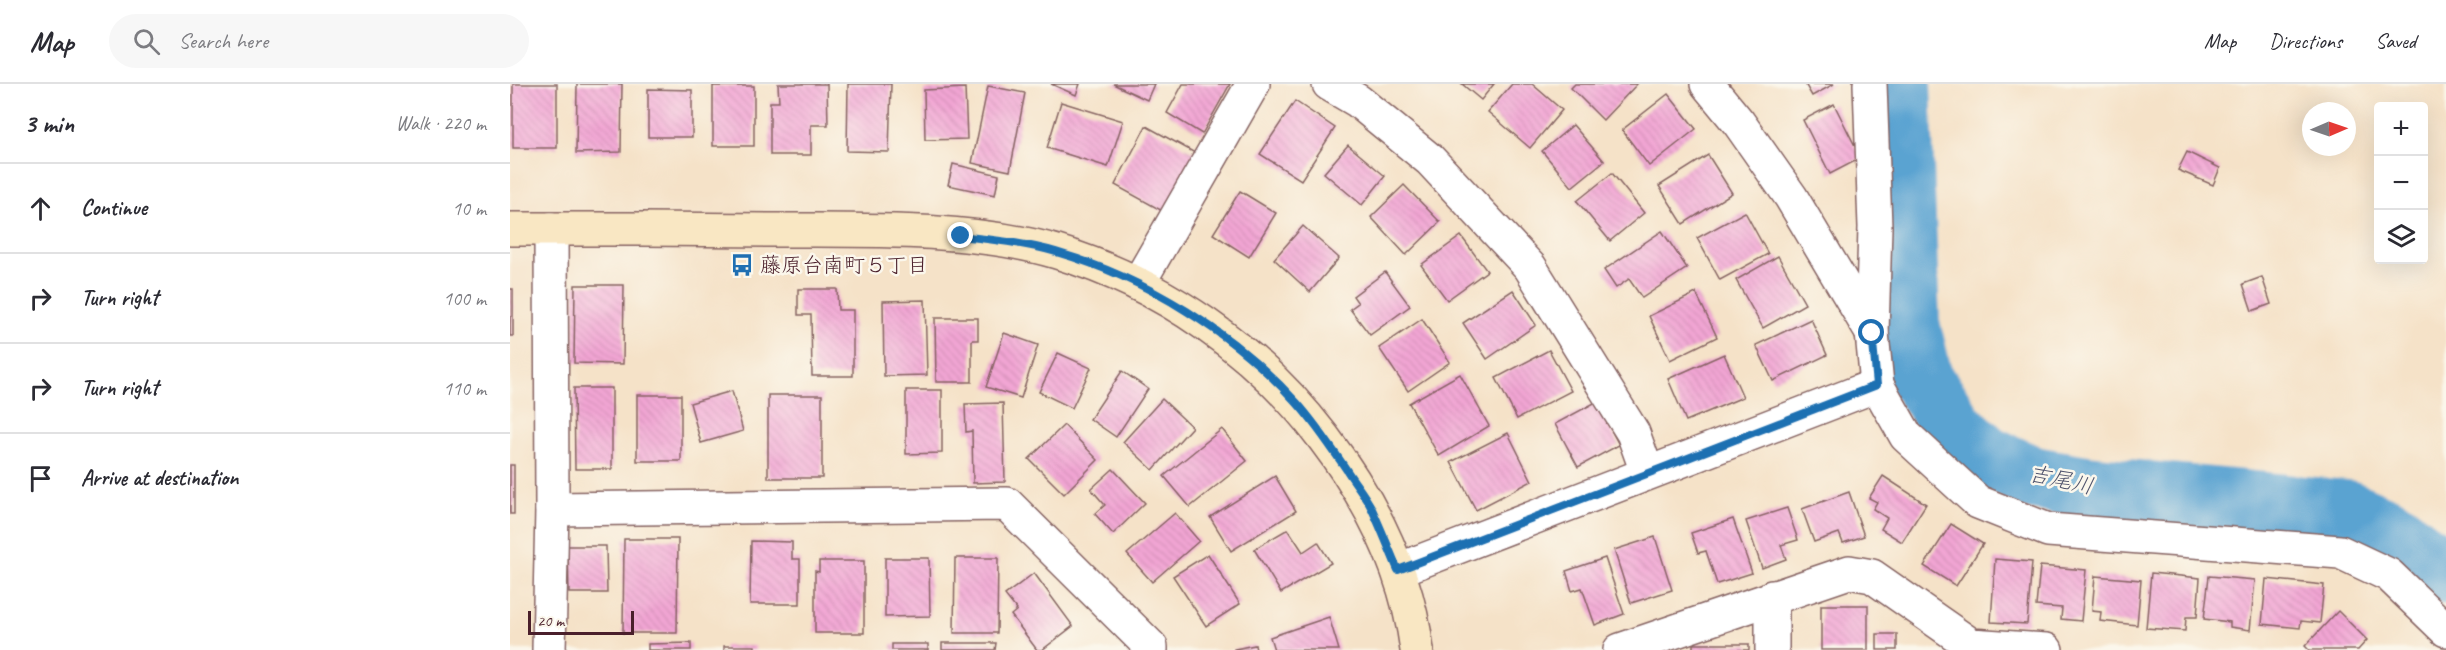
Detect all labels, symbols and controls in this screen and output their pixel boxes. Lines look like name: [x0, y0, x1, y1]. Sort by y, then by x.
search box: [109, 14, 529, 68]
text: Map: [30, 24, 73, 59]
icon: search: [130, 25, 163, 58]
text: Search here: [178, 27, 268, 55]
text: Map: [2204, 28, 2236, 54]
text: Directions: [2269, 28, 2342, 54]
text: Saved: [2375, 28, 2416, 54]
north arrow: [2302, 102, 2356, 156]
map controls: [2374, 102, 2428, 264]
button: +: [2374, 102, 2428, 156]
text: 3 min: [24, 107, 74, 140]
text: Walk · 220 m: [396, 111, 486, 136]
button: −: [2374, 156, 2428, 210]
icon: ahead: [24, 192, 57, 225]
text: Continue: [81, 194, 147, 222]
text: 10 m: [452, 196, 486, 221]
button: layers: [2374, 210, 2428, 264]
route end: [947, 222, 973, 248]
bus stop icon: 藤原台南町５丁目: [729, 252, 755, 278]
place label: 藤原台南町５丁目: [760, 252, 928, 278]
icon: right: [24, 282, 57, 315]
text: Turn right: [81, 284, 158, 312]
text: 100 m: [443, 286, 486, 311]
route start: [1858, 319, 1884, 345]
icon: right: [24, 372, 57, 405]
text: Turn right: [81, 374, 158, 402]
text: 110 m: [443, 376, 486, 401]
water label: 吉尾川: [2026, 459, 2096, 501]
icon: arrive: [24, 462, 57, 495]
text: Arrive at destination: [81, 464, 238, 492]
scale bar: [528, 608, 634, 636]
text: 20 m: [537, 611, 564, 631]

